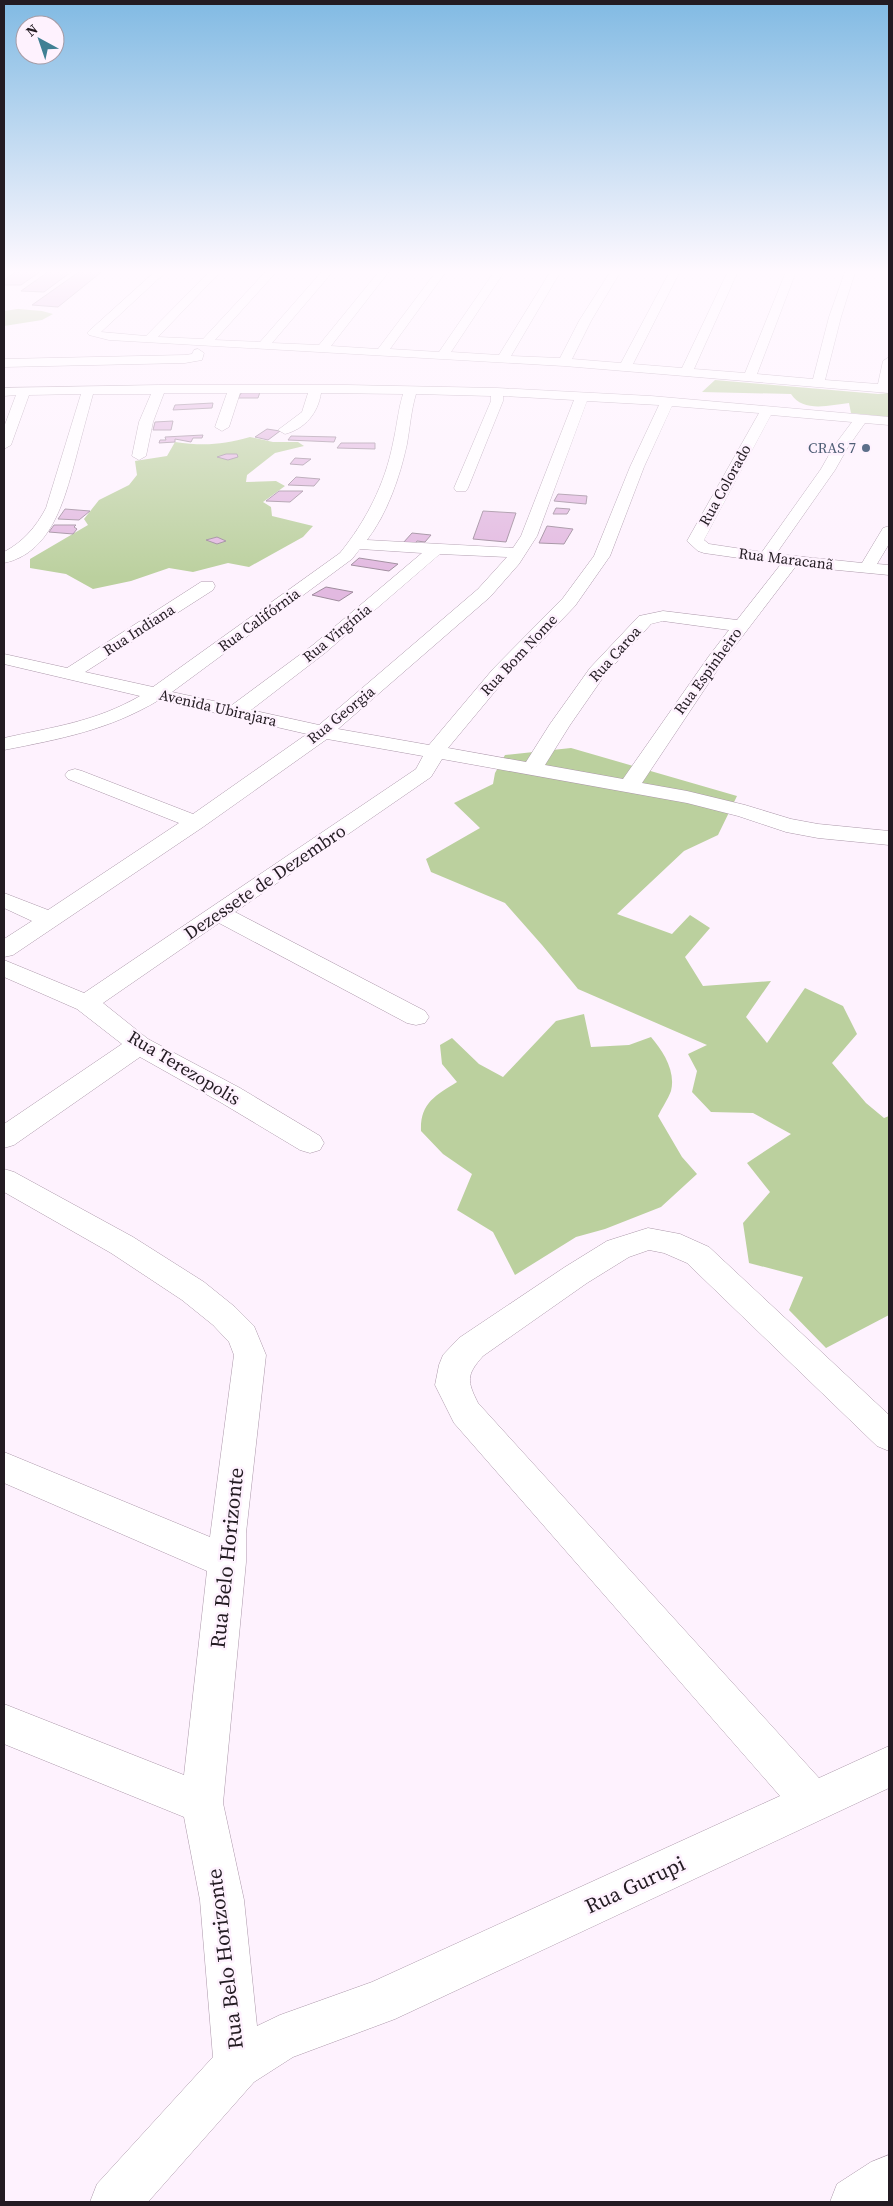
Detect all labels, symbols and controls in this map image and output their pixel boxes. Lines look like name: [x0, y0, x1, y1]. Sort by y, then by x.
north arrow: [15, 15, 65, 65]
text: N: [21, 19, 42, 41]
place label: CRAS 7: [808, 437, 856, 458]
street label: Rua Colorado: [693, 440, 756, 529]
marker: CRAS 7: [860, 442, 872, 454]
street label: Rua Maracanã: [737, 542, 835, 575]
street label: Rua Califórnia: [214, 583, 304, 656]
street label: Rua Indiana: [99, 598, 179, 661]
street label: Rua Virgínia: [298, 598, 376, 667]
street label: Rua Bom Nome: [475, 609, 562, 700]
street label: Rua Caroa: [584, 621, 646, 686]
street label: Rua Espinheiro: [669, 623, 746, 718]
street label: Rua Georgia: [302, 681, 379, 748]
street label: Avenida Ubirajara: [157, 684, 279, 731]
street label: Dezessete de Dezembro: [179, 818, 351, 945]
street label: Rua Terezopolis: [123, 1024, 245, 1111]
street label: Rua Belo Horizonte: [203, 1466, 250, 1650]
street label: Rua Gurupi: [580, 1849, 690, 1920]
street label: Rua Belo Horizonte: [199, 1867, 250, 2051]

